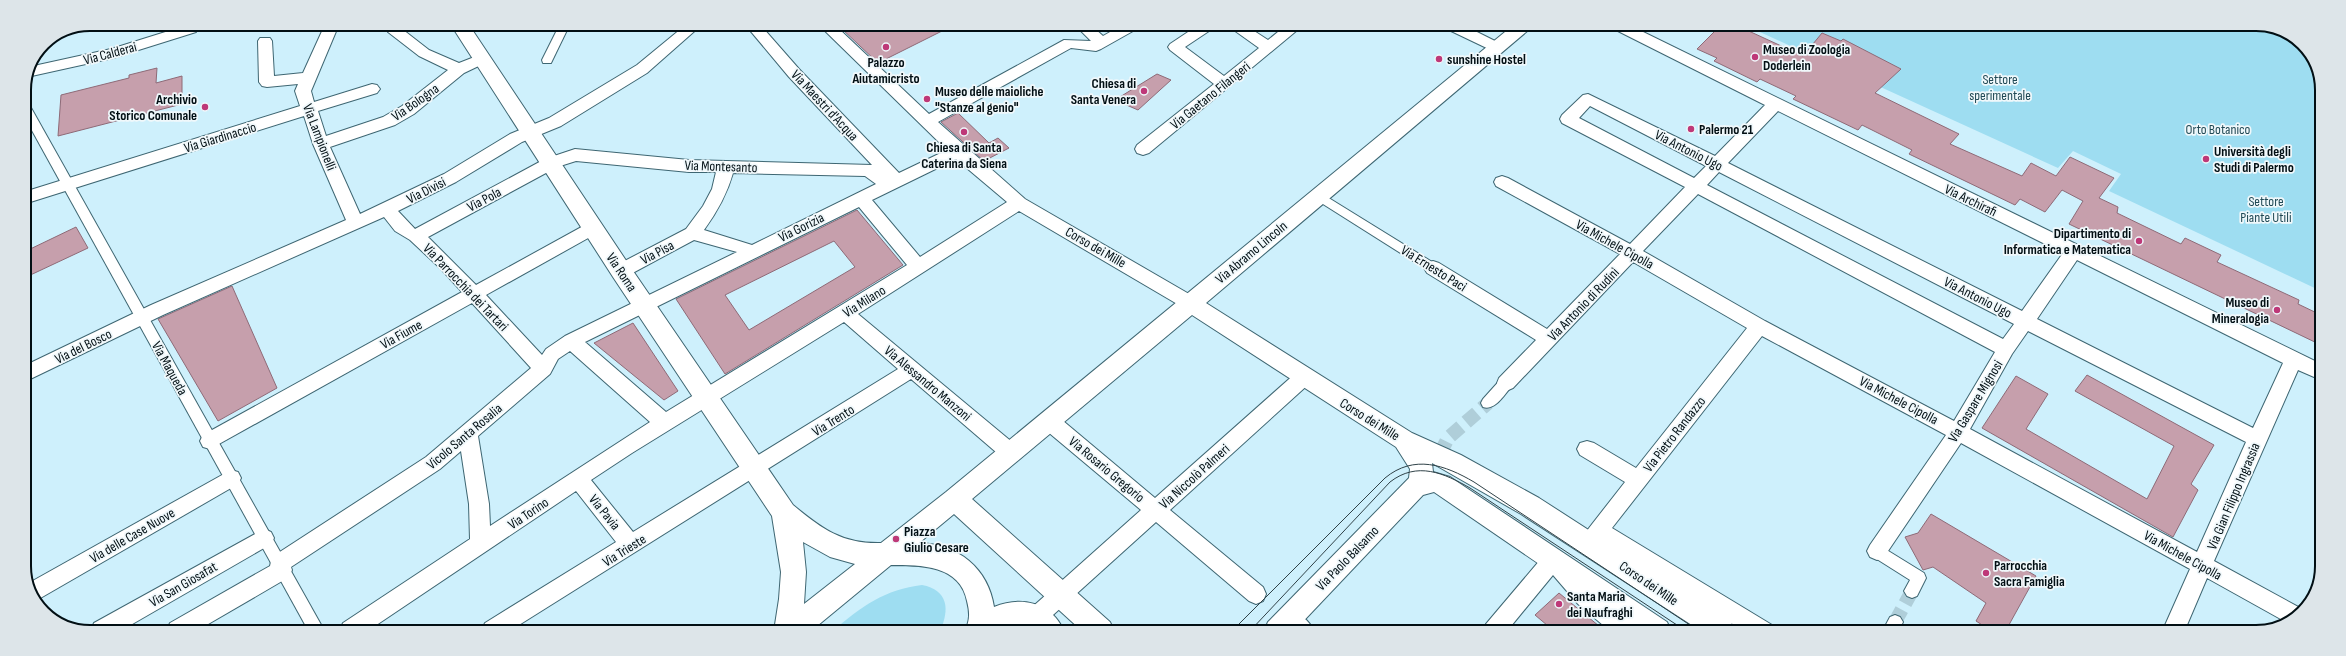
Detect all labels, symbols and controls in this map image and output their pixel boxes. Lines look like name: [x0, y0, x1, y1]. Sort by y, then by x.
street label: Via Calderai: [82, 38, 139, 69]
place label: Museo di Zoologia Doderlein: [1763, 41, 1851, 74]
marker: Palazzo Aiutamicristo: [881, 42, 891, 52]
place label: sunshine Hostel: [1447, 51, 1526, 68]
marker: Museo di Zoologia Doderlein: [1750, 52, 1760, 62]
place label: Palazzo Aiutamicristo: [851, 54, 920, 87]
marker: sunshine Hostel: [1434, 54, 1444, 64]
street label: Via Gaetano Filangeri: [1167, 58, 1254, 133]
street label: Via Maestri d'Acqua: [787, 66, 862, 144]
park label: Settore sperimentale: [1969, 71, 2031, 104]
place label: Chiesa di Santa Venera: [1071, 75, 1136, 108]
street label: Via Bologna: [388, 80, 442, 125]
place label: Museo delle maioliche "Stanze al genio": [935, 83, 1044, 116]
marker: Chiesa di Santa Venera: [1139, 86, 1149, 96]
place label: Archivio Storico Comunale: [109, 91, 197, 124]
marker: Museo delle maioliche "Stanze al genio": [922, 94, 932, 104]
street label: Via Lampionelli: [299, 101, 340, 173]
marker: Archivio Storico Comunale: [200, 102, 210, 112]
street label: Via Giardinaccio: [182, 118, 259, 157]
place label: Palermo 21: [1699, 121, 1754, 138]
park label: Orto Botanico: [2186, 121, 2251, 138]
marker: Palermo 21: [1686, 124, 1696, 134]
street label: Via Antonio Ugo: [1652, 126, 1726, 175]
marker: Chiesa di Santa Caterina da Siena: [959, 127, 969, 137]
place label: Chiesa di Santa Caterina da Siena: [921, 139, 1007, 172]
place label: Università degli Studi di Palermo: [2214, 143, 2294, 176]
marker: Università degli Studi di Palermo: [2201, 154, 2211, 164]
street label: Via Montesanto: [684, 157, 758, 176]
street label: Via Divisi: [404, 173, 449, 207]
street label: Via Archirafi: [1942, 181, 2000, 220]
street label: Via Pola: [464, 183, 504, 215]
park label: Settore Piante Utili: [2240, 193, 2292, 226]
street label: Via Gorizia: [775, 209, 827, 246]
street label: Via Michele Cipolla: [1573, 216, 1657, 273]
street label: Via Abramo Lincoln: [1212, 217, 1291, 287]
street label: Corso dei Mille: [1062, 223, 1129, 272]
place label: Dipartimento di Informatica e Matematica: [2004, 225, 2131, 258]
marker: Dipartimento di Informatica e Matematica: [2134, 236, 2144, 246]
street label: Via Pisa: [638, 237, 677, 268]
street label: Via Parrocchia dei Tartari: [419, 240, 512, 335]
street label: Via Ernesto Paci: [1398, 241, 1470, 295]
street label: Via Roma: [603, 250, 641, 295]
street label: Via Antonio di Rudinì: [1544, 264, 1623, 345]
street label: Via Antonio Ugo: [1941, 273, 2015, 322]
street label: Via Milano: [840, 282, 889, 321]
place label: Museo di Mineralogia: [2212, 294, 2269, 327]
marker: Museo di Mineralogia: [2272, 305, 2282, 315]
street label: Via Fiume: [377, 316, 425, 353]
street label: Via del Bosco: [52, 325, 115, 368]
street label: Via Maqueda: [148, 338, 191, 398]
street label: Via Alessandro Manzoni: [881, 342, 975, 425]
street label: Via Gaspare Mignosi: [1944, 357, 2007, 445]
street label: Via Michele Cipolla: [1856, 373, 1941, 428]
street label: Via Pietro Randazzo: [1640, 393, 1709, 476]
street label: Corso dei Mille: [1337, 394, 1403, 444]
street label: Vicolo Santa Rosalia: [423, 400, 506, 473]
street label: Via Trento: [809, 401, 858, 440]
street label: Via Rosario Gregorio: [1065, 433, 1148, 506]
street label: Via Niccolò Palmeri: [1156, 440, 1233, 512]
street label: Via Gian Filippo Ingrassia: [2203, 440, 2264, 552]
street label: Via Pavia: [585, 491, 624, 534]
street label: Via Torino: [505, 494, 552, 533]
street label: Via delle Case Nuove: [87, 504, 178, 567]
street label: Via Paolo Balsamo: [1312, 522, 1383, 594]
place label: Piazza Giulio Cesare: [904, 523, 969, 556]
street label: Via Michele Cipolla: [2141, 527, 2225, 584]
street label: Via Trieste: [599, 530, 649, 570]
marker: Piazza Giulio Cesare: [891, 534, 901, 544]
place label: Parrocchia Sacra Famiglia: [1994, 557, 2065, 590]
street label: Via San Giosafat: [146, 558, 220, 611]
street label: Corso dei Mille: [1616, 558, 1681, 609]
marker: Parrocchia Sacra Famiglia: [1981, 568, 1991, 578]
place label: Santa Maria dei Naufraghi: [1567, 588, 1633, 621]
marker: Santa Maria dei Naufraghi: [1554, 599, 1564, 609]

